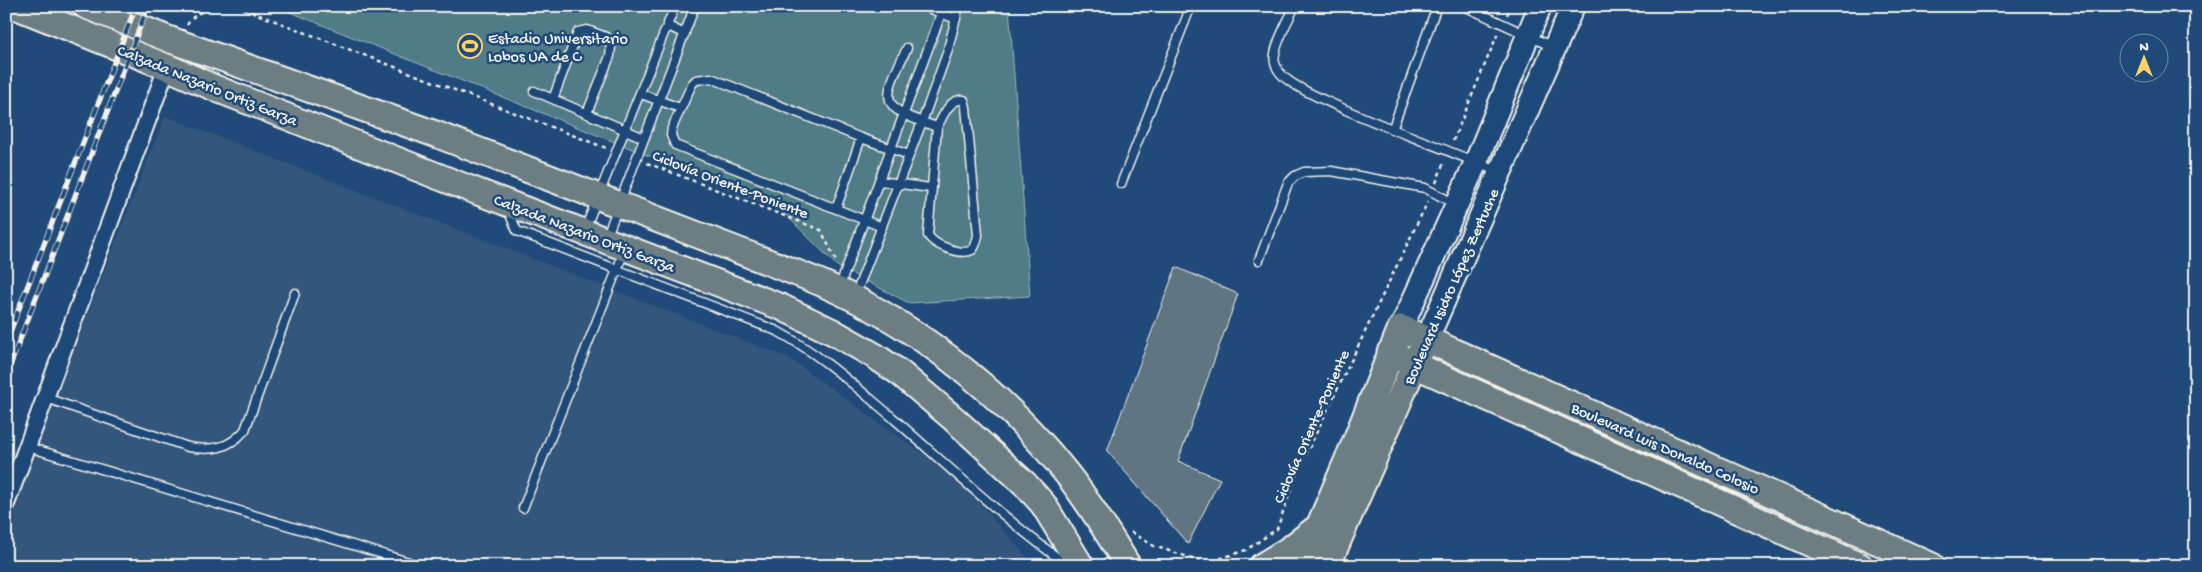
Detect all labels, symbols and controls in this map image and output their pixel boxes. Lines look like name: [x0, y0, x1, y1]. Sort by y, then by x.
place label: Estadio Universitario Lobos UA de C: [488, 31, 628, 68]
north arrow: [2120, 32, 2170, 82]
sports icon: Estadio Universitario Lobos UA de C: [457, 33, 483, 59]
text: N: [2139, 39, 2149, 56]
street label: Calzada Nazario Ortiz Garza: [114, 42, 300, 132]
street label: Ciclovía Oriente-Poniente: [649, 148, 811, 225]
street label: Boulevard Isidro López Zertuche: [1401, 186, 1505, 389]
street label: Calzada Nazario Ortiz Garza: [491, 192, 678, 279]
street label: Ciclovía Oriente-Poniente: [1271, 347, 1356, 507]
street label: Boulevard Luis Donaldo Colosio: [1567, 400, 1762, 500]

